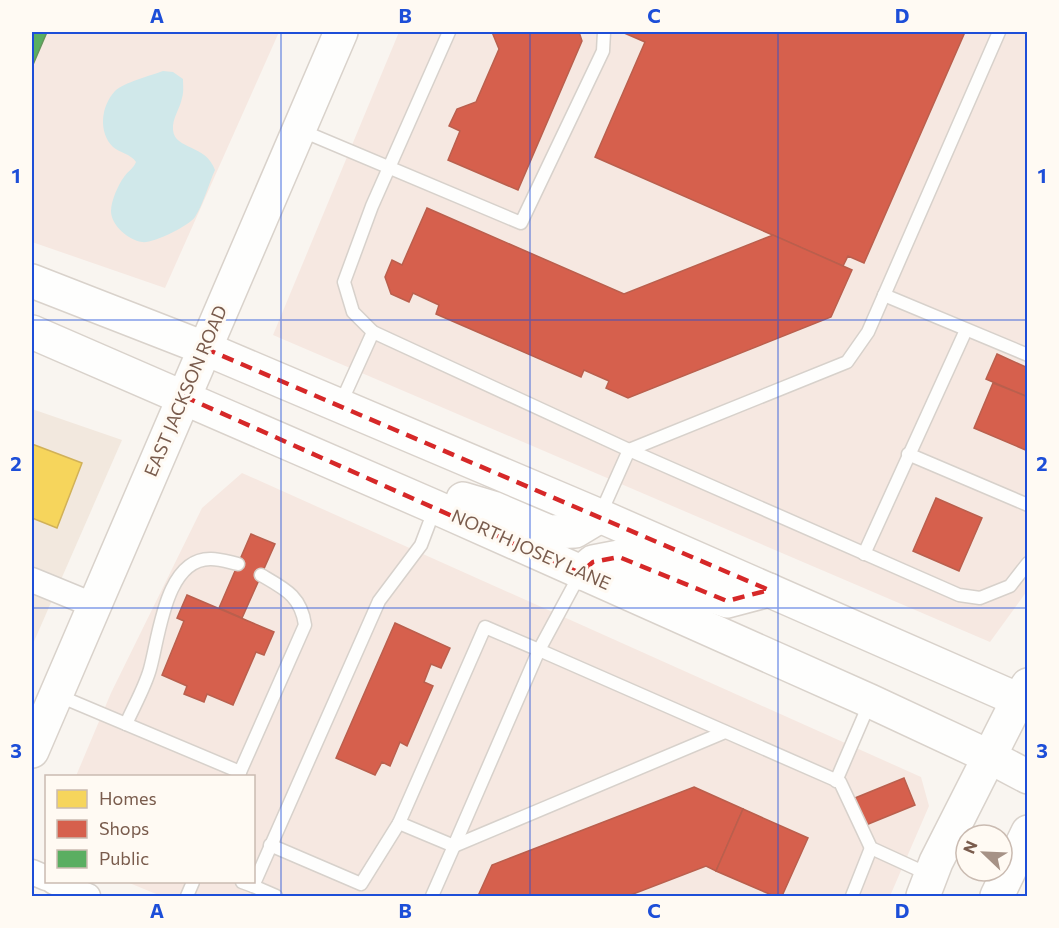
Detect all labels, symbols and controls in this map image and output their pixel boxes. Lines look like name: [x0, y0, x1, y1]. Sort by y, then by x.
text: A: [150, 3, 164, 27]
text: B: [398, 3, 412, 27]
text: C: [647, 3, 661, 27]
text: D: [895, 3, 909, 27]
text: 1: [11, 163, 21, 187]
text: 1: [1037, 163, 1047, 187]
street label: EAST JACKSON ROAD: [139, 302, 231, 480]
text: 2: [10, 451, 22, 475]
text: 2: [1036, 451, 1048, 475]
street label: NORTH JOSEY LANE: [448, 504, 614, 594]
text: 3: [10, 738, 22, 762]
text: 3: [1036, 738, 1048, 762]
legend: [45, 775, 255, 883]
text: Homes: [99, 787, 157, 809]
text: Shops: [99, 817, 149, 839]
north arrow: [954, 823, 1014, 883]
text: N: [959, 838, 981, 856]
text: Public: [99, 847, 149, 869]
text: A: [150, 898, 164, 922]
text: B: [398, 898, 412, 922]
text: C: [647, 898, 661, 922]
text: D: [895, 898, 909, 922]

